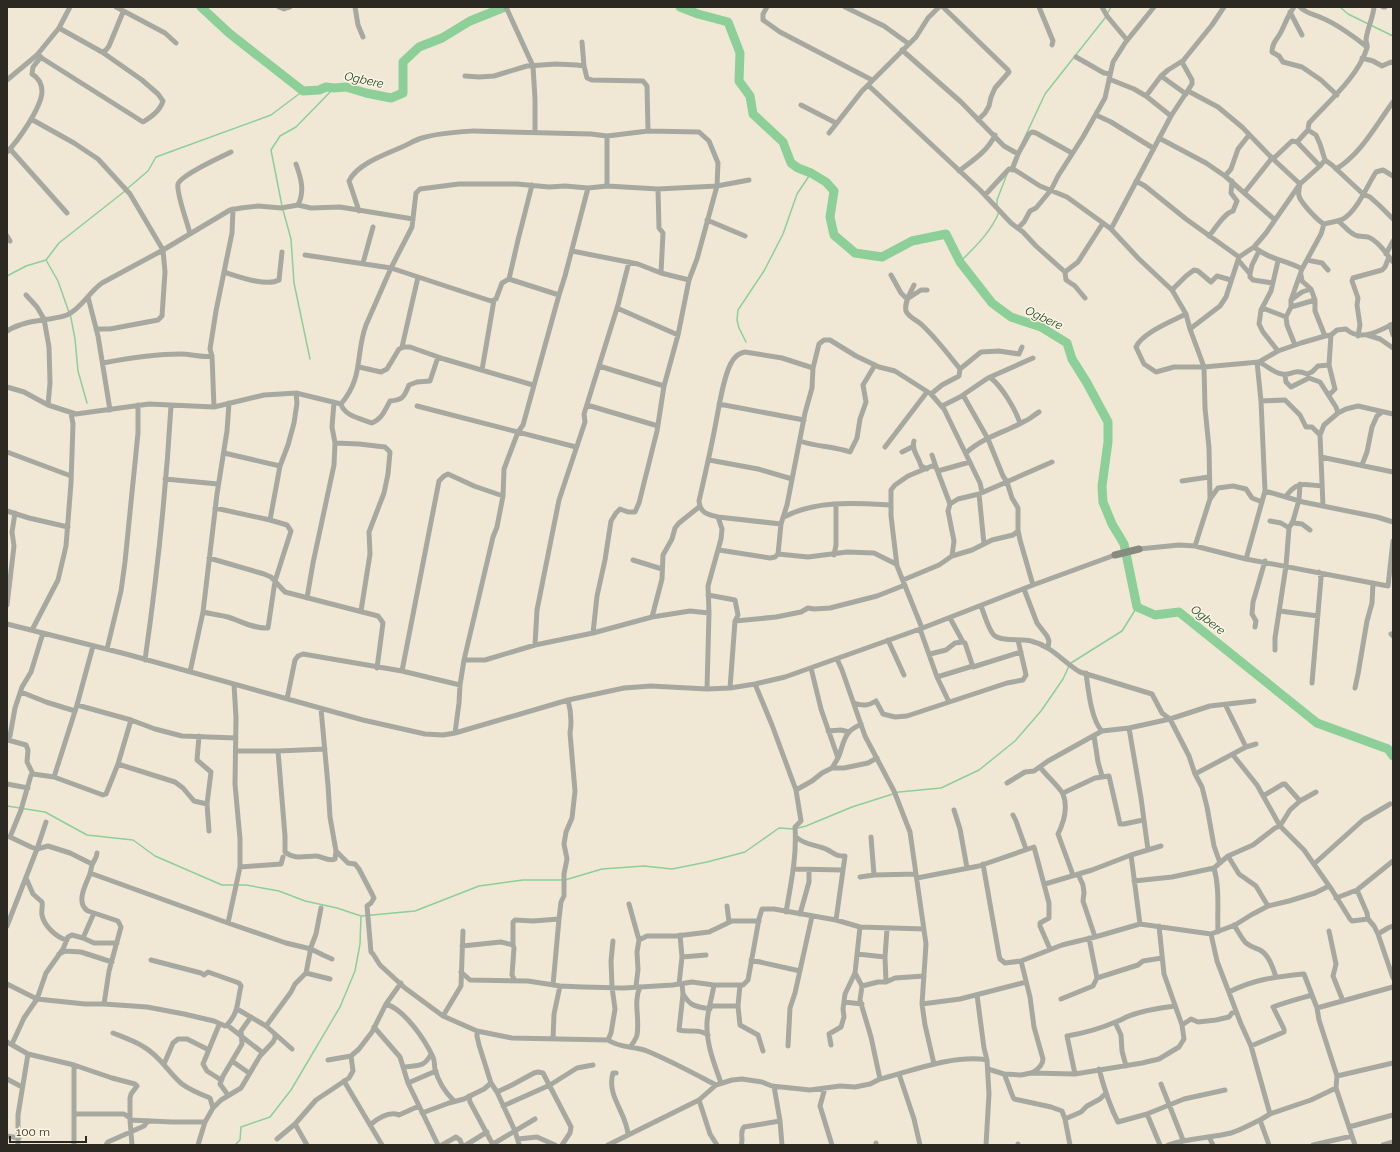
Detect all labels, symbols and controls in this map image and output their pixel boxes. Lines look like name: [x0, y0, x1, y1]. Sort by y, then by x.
water label: Ogbere: [343, 69, 385, 91]
water label: Ogbere: [1023, 303, 1065, 333]
water label: Ogbere: [1188, 602, 1228, 638]
scale bar: [10, 1118, 86, 1144]
text: 100 m: [16, 1125, 50, 1139]

